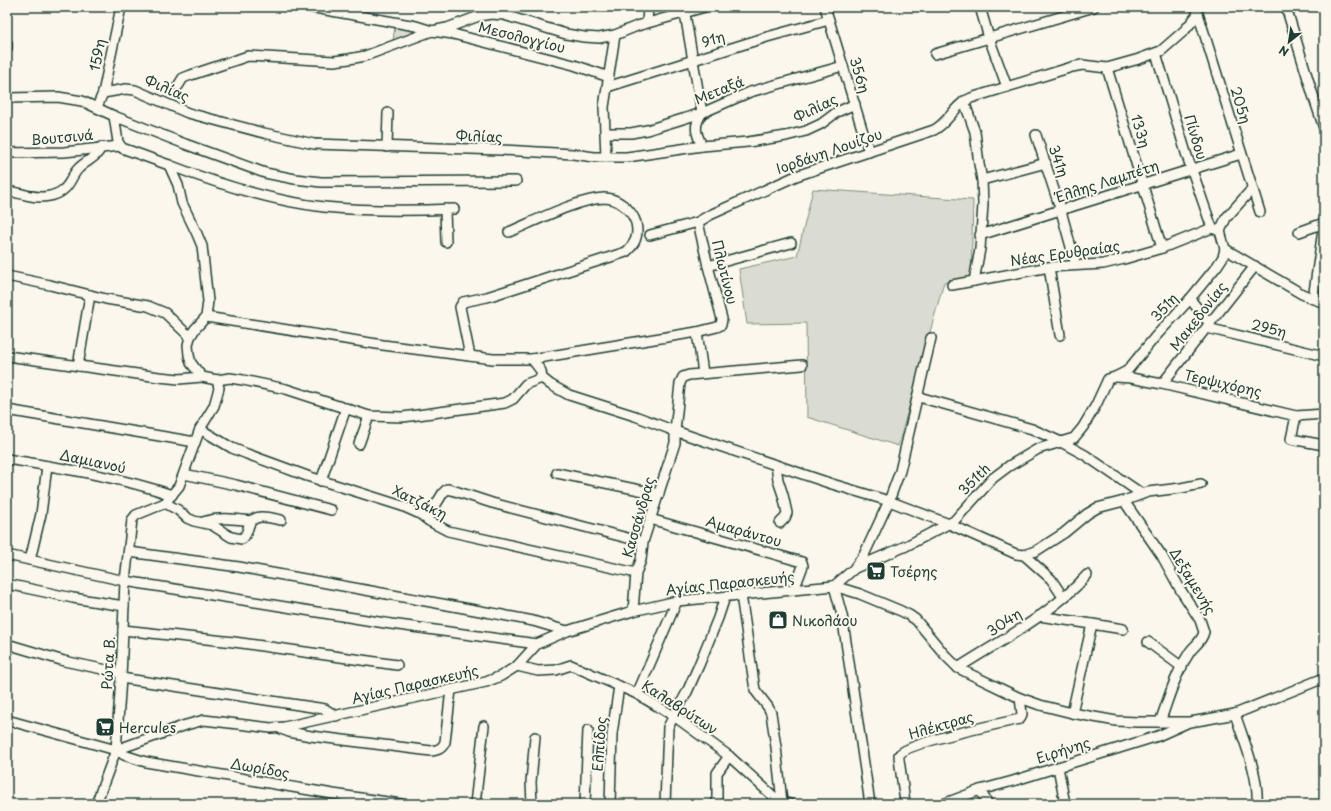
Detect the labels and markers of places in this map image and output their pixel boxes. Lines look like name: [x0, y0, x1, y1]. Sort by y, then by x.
supermarket icon: Τσέρης: [865, 560, 887, 582]
place label: Τσέρης: [890, 561, 938, 582]
shop icon: Νικολάου: [767, 609, 789, 631]
place label: Νικολάου: [792, 610, 857, 631]
supermarket icon: Hercules: [94, 716, 116, 738]
place label: Hercules: [119, 717, 176, 738]

